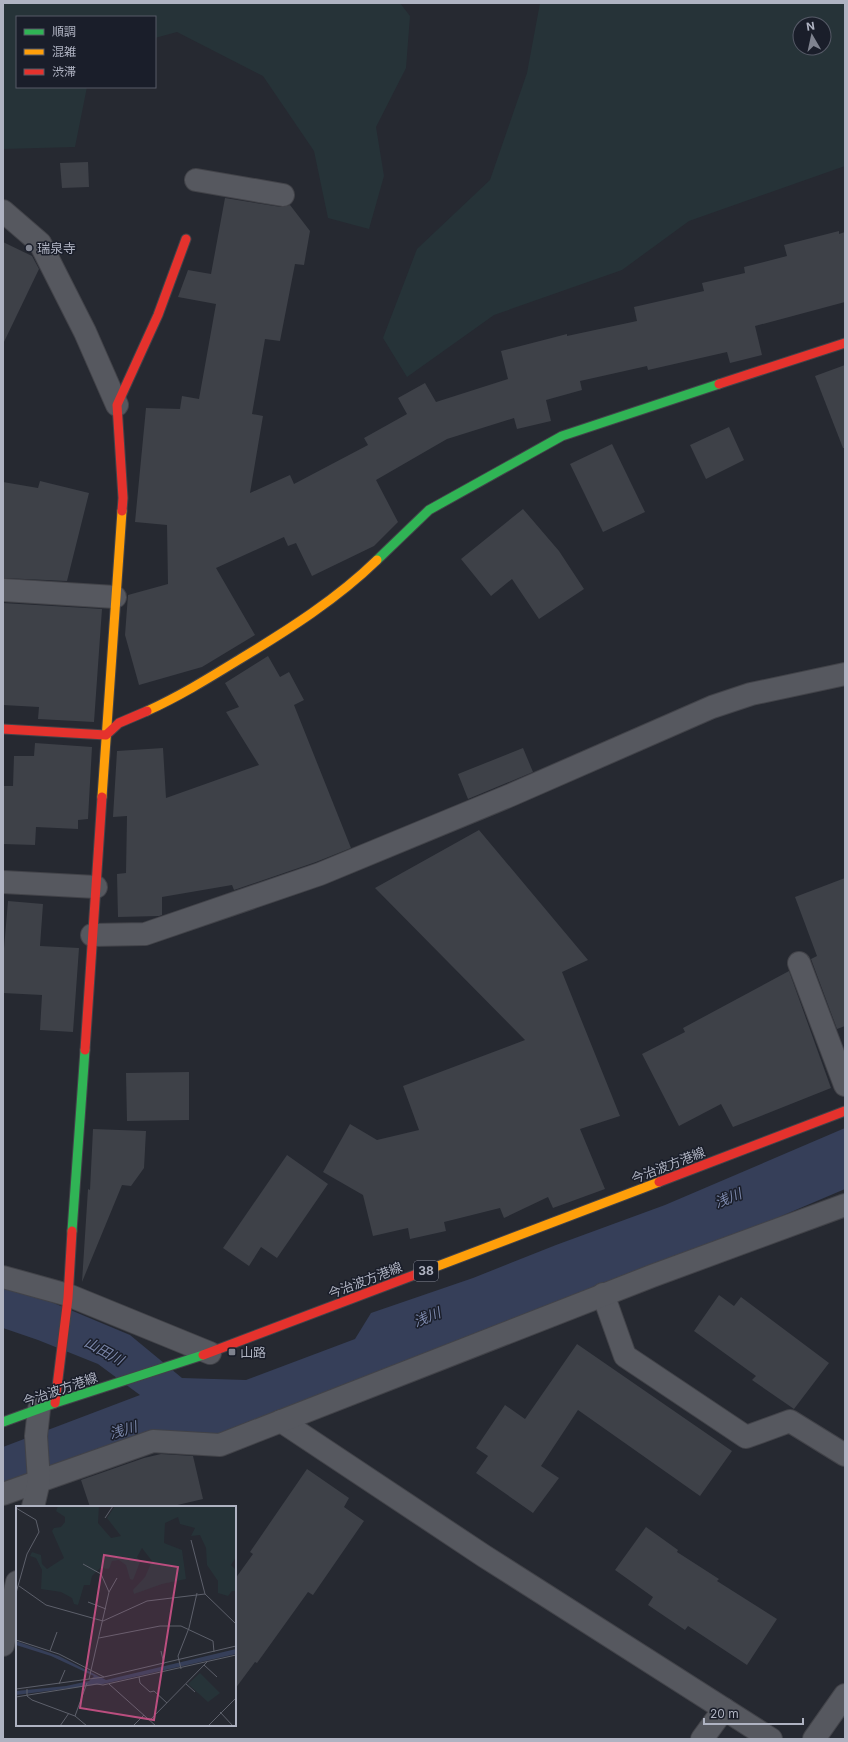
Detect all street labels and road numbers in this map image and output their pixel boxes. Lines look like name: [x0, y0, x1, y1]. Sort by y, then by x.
street label: 今治波方港線: [629, 1144, 707, 1186]
street label: 今治波方港線: [326, 1259, 404, 1301]
road number: 38: [414, 1261, 438, 1281]
street label: 今治波方港線: [21, 1369, 99, 1409]

